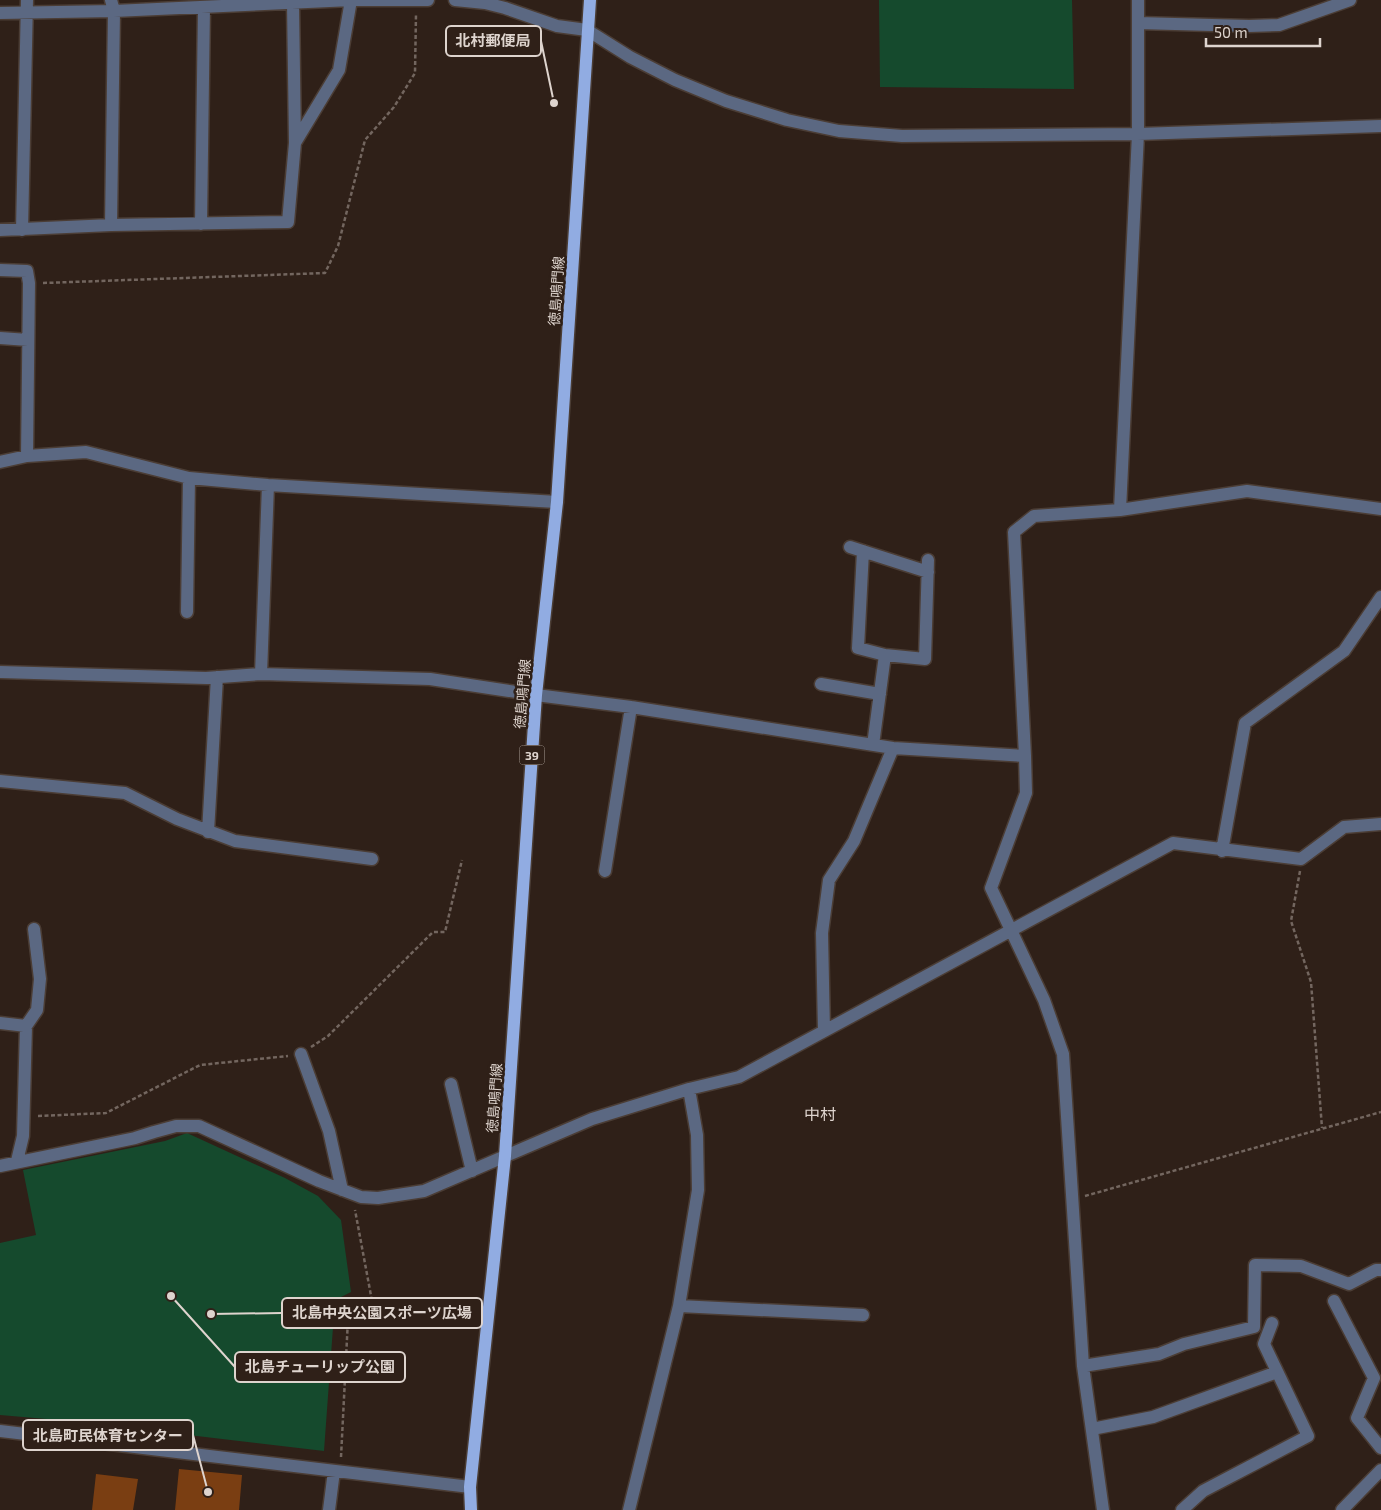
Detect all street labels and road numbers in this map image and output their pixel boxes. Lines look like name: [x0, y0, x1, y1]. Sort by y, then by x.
street label: 徳島鳴門線: [545, 255, 567, 327]
street label: 徳島鳴門線: [510, 658, 534, 730]
road number: 39: [520, 746, 544, 764]
street label: 徳島鳴門線: [483, 1062, 505, 1134]

